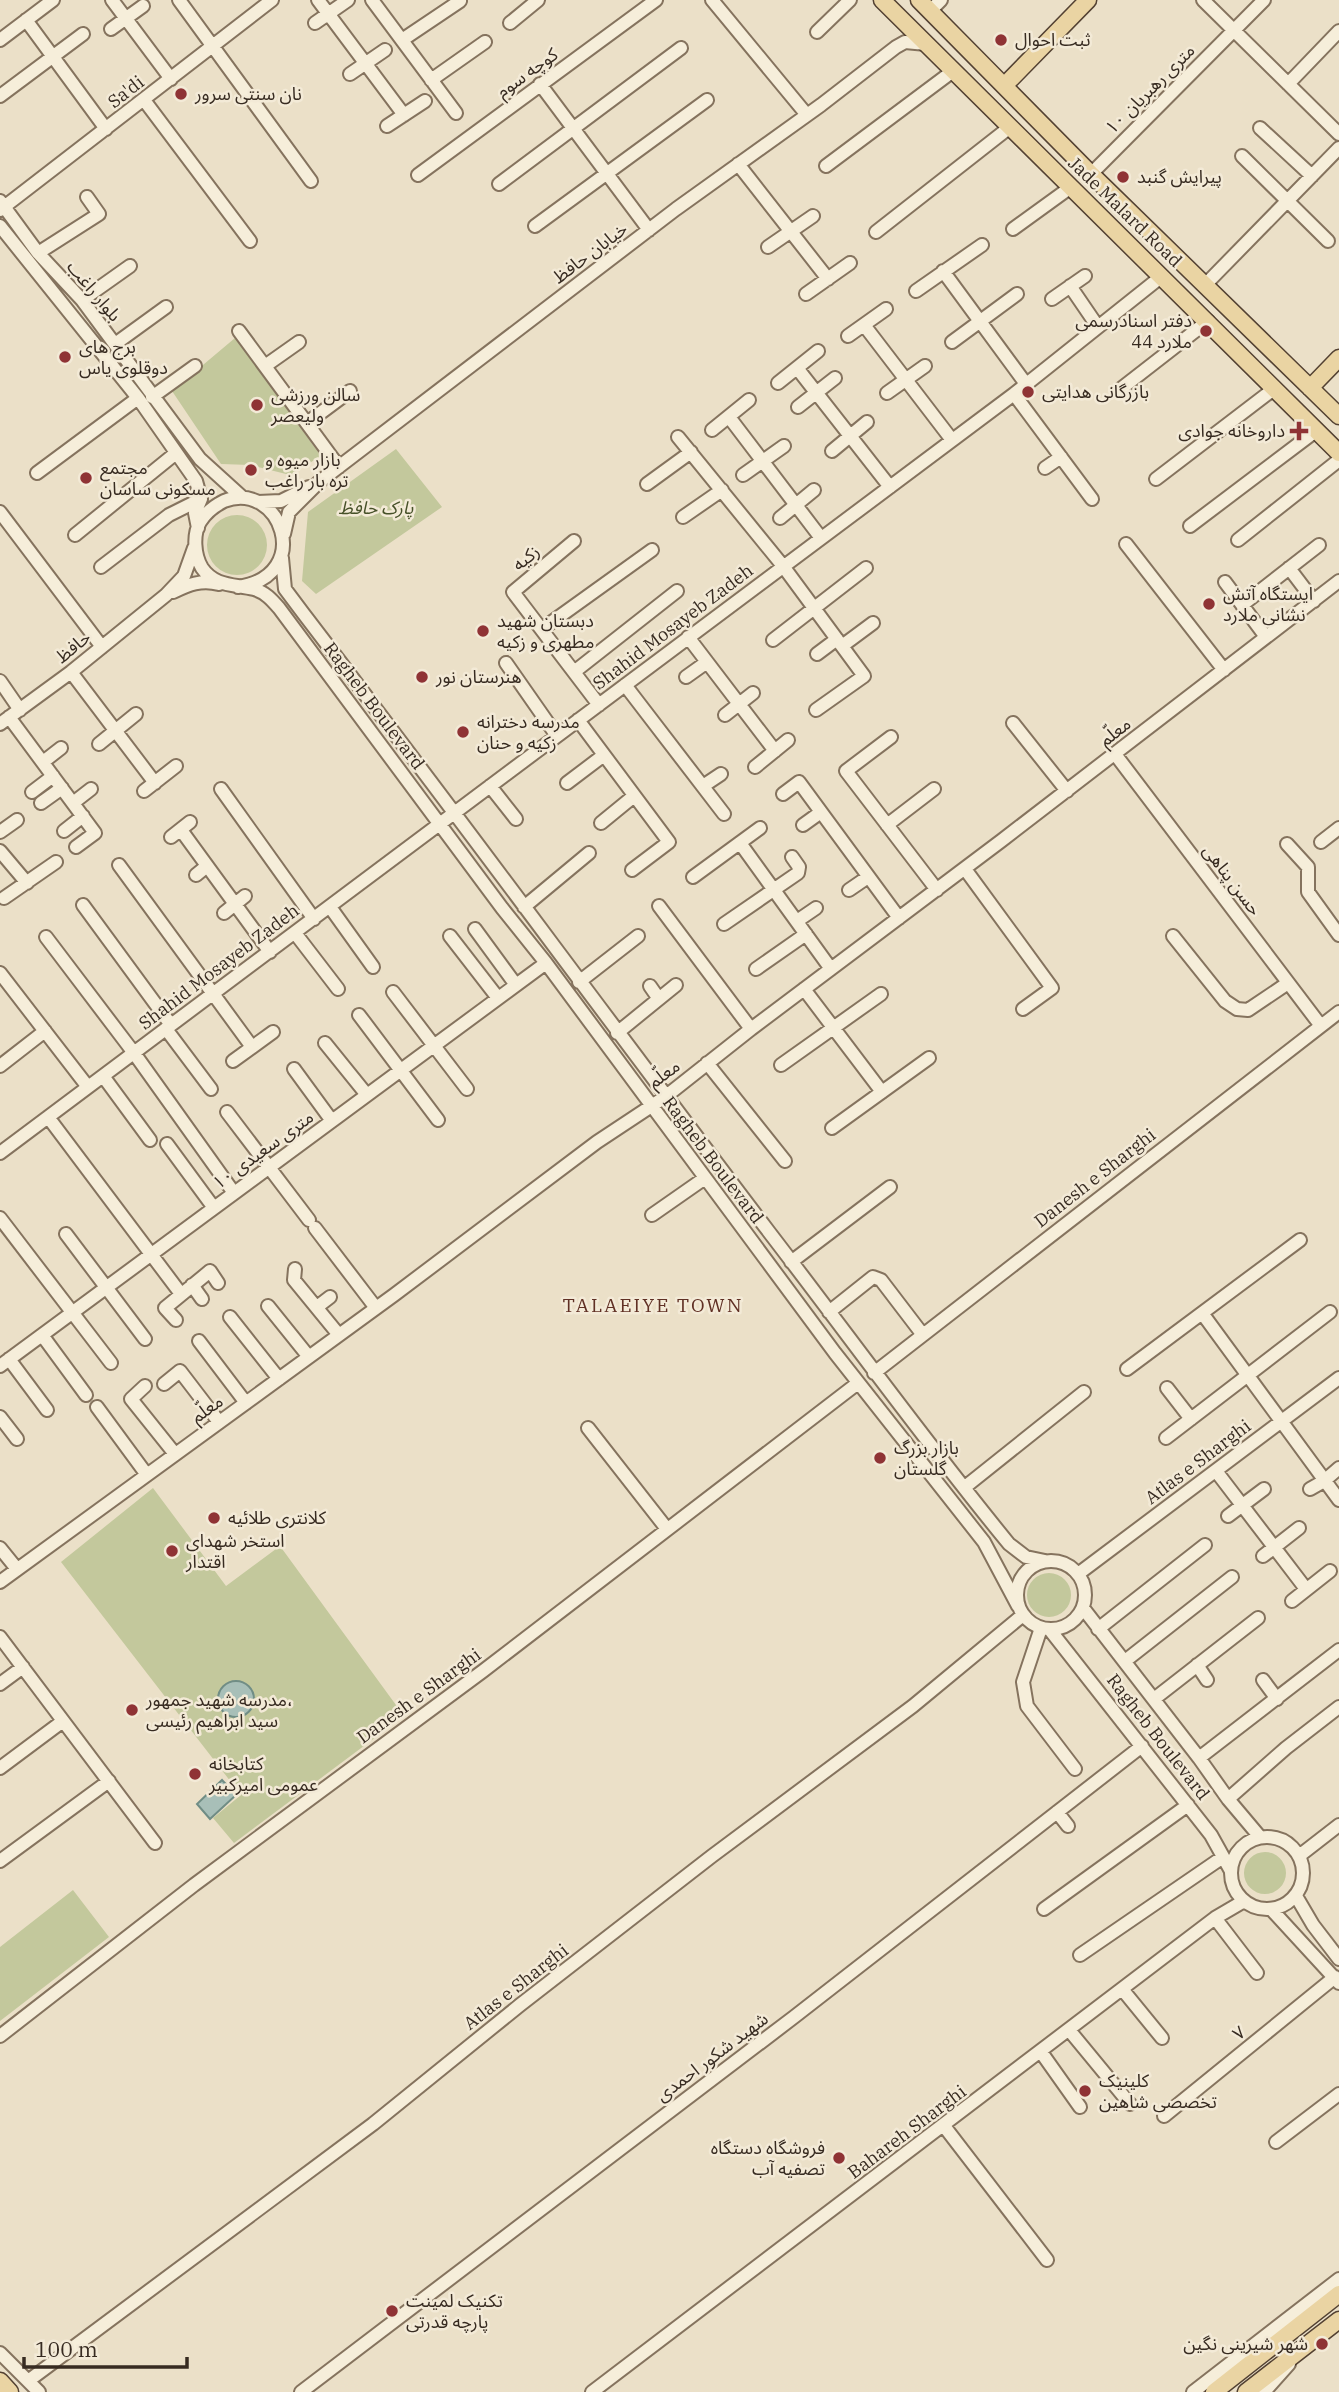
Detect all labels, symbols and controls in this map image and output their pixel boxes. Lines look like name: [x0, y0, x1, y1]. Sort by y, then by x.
place label: ثبت احوال: [1015, 28, 1091, 51]
marker: ثبت احوال: [993, 32, 1009, 48]
street label: ۱۰ متری رهبریان: [1100, 39, 1199, 138]
street label: کوچه سوم: [491, 42, 564, 105]
street label: Sa'di: [103, 70, 149, 113]
place label: نان سنتی سرور: [194, 82, 302, 105]
marker: نان سنتی سرور: [173, 86, 189, 102]
street label: Jade Malard Road: [1064, 151, 1187, 272]
place label: پیرایش گنبد: [1137, 165, 1222, 188]
marker: پیرایش گنبد: [1115, 169, 1131, 185]
street label: خیابان حافظ: [548, 217, 632, 288]
street label: بلوار راغب: [62, 255, 127, 326]
place label: دفتر اسنادرسمی 44 ملارد: [1075, 309, 1192, 353]
marker: دفتر اسنادرسمی 44 ملارد: [1198, 323, 1214, 339]
place label: برج های دوقلوی یاس: [79, 335, 168, 379]
marker: برج های دوقلوی یاس: [57, 349, 73, 365]
place label: بازرگانی هدایتی: [1042, 380, 1149, 403]
place label: سالن ورزشی ولیعصر: [270, 383, 360, 427]
marker: بازرگانی هدایتی: [1020, 384, 1036, 400]
marker: سالن ورزشی ولیعصر: [249, 397, 265, 413]
place label: داروخانه جوادی: [1178, 419, 1285, 442]
marker: داروخانه جوادی: [1291, 423, 1307, 439]
place label: بازار میوه و تره بار راغب: [265, 448, 348, 492]
place label: مجتمع مسکونی ساسان: [100, 456, 216, 500]
marker: بازار میوه و تره بار راغب: [243, 462, 259, 478]
marker: مجتمع مسکونی ساسان: [78, 470, 94, 486]
park label: پارک حافظ: [339, 496, 414, 520]
street label: زکیه: [507, 540, 544, 576]
street label: Shahid Mosayeb Zadeh: [588, 559, 758, 694]
place label: ایستگاه آتش نشانی ملارد: [1223, 582, 1313, 626]
marker: ایستگاه آتش نشانی ملارد: [1201, 596, 1217, 612]
place label: دبستان شهید مطهری و زکیه: [497, 609, 594, 653]
marker: دبستان شهید مطهری و زکیه: [475, 623, 491, 639]
street label: حافظ: [50, 625, 95, 668]
street label: Ragheb Boulevard: [319, 637, 430, 774]
place label: هنرستان نور: [435, 665, 522, 688]
marker: هنرستان نور: [414, 669, 430, 685]
place label: مدرسه دخترانه زکیه و حنان: [477, 710, 580, 754]
street label: معلّم: [1092, 710, 1137, 753]
marker: مدرسه دخترانه زکیه و حنان: [455, 724, 471, 740]
street label: حسن پناهی: [1198, 839, 1267, 920]
street label: Shahid Mosayeb Zadeh: [134, 899, 304, 1034]
street label: معلّم: [642, 1052, 686, 1095]
street label: Ragheb Boulevard: [658, 1091, 769, 1228]
street label: ۱۰ متری سعیدی: [208, 1105, 318, 1194]
street label: Danesh e Sharghi: [1029, 1123, 1160, 1232]
district label: TALAEIYE TOWN: [563, 1293, 743, 1317]
street label: معلّم: [185, 1387, 229, 1430]
street label: Atlas e Sharghi: [1140, 1414, 1256, 1509]
place label: بازار بزرگ گلستان: [894, 1436, 959, 1480]
marker: بازار بزرگ گلستان: [872, 1450, 888, 1466]
place label: کلانتری طلائیه: [228, 1506, 327, 1529]
marker: کلانتری طلائیه: [206, 1510, 222, 1526]
place label: استخر شهدای اقتدار: [185, 1529, 285, 1573]
marker: استخر شهدای اقتدار: [164, 1543, 180, 1559]
street label: Danesh e Sharghi: [352, 1643, 486, 1748]
street label: Ragheb Boulevard: [1102, 1669, 1215, 1804]
place label: مدرسه شهید جمهور، سید ابراهیم رئیسی: [145, 1688, 293, 1734]
marker: مدرسه شهید جمهور، سید ابراهیم رئیسی: [124, 1702, 140, 1718]
place label: کتابخانه عمومی امیرکبیر: [208, 1752, 318, 1796]
marker: کتابخانه عمومی امیرکبیر: [187, 1766, 203, 1782]
street label: Atlas e Sharghi: [459, 1938, 573, 2035]
street label: شهید شکور احمدی: [651, 2007, 772, 2106]
street label: ۷: [1227, 2020, 1250, 2045]
place label: کلینیک تخصصی شاهین: [1099, 2069, 1217, 2113]
street label: Bahareh Sharghi: [843, 2079, 971, 2184]
marker: کلینیک تخصصی شاهین: [1077, 2083, 1093, 2099]
place label: فروشگاه دستگاه تصفیه آب: [711, 2136, 825, 2180]
marker: فروشگاه دستگاه تصفیه آب: [831, 2150, 847, 2166]
place label: تکنیک لمینت پارچه قدرتی: [406, 2289, 503, 2333]
marker: تکنیک لمینت پارچه قدرتی: [384, 2303, 400, 2319]
scale bar: [24, 2326, 187, 2370]
place label: شهر شیرینی نگین: [1183, 2332, 1308, 2355]
text: 100 m: [35, 2335, 98, 2363]
marker: شهر شیرینی نگین: [1314, 2336, 1330, 2352]

